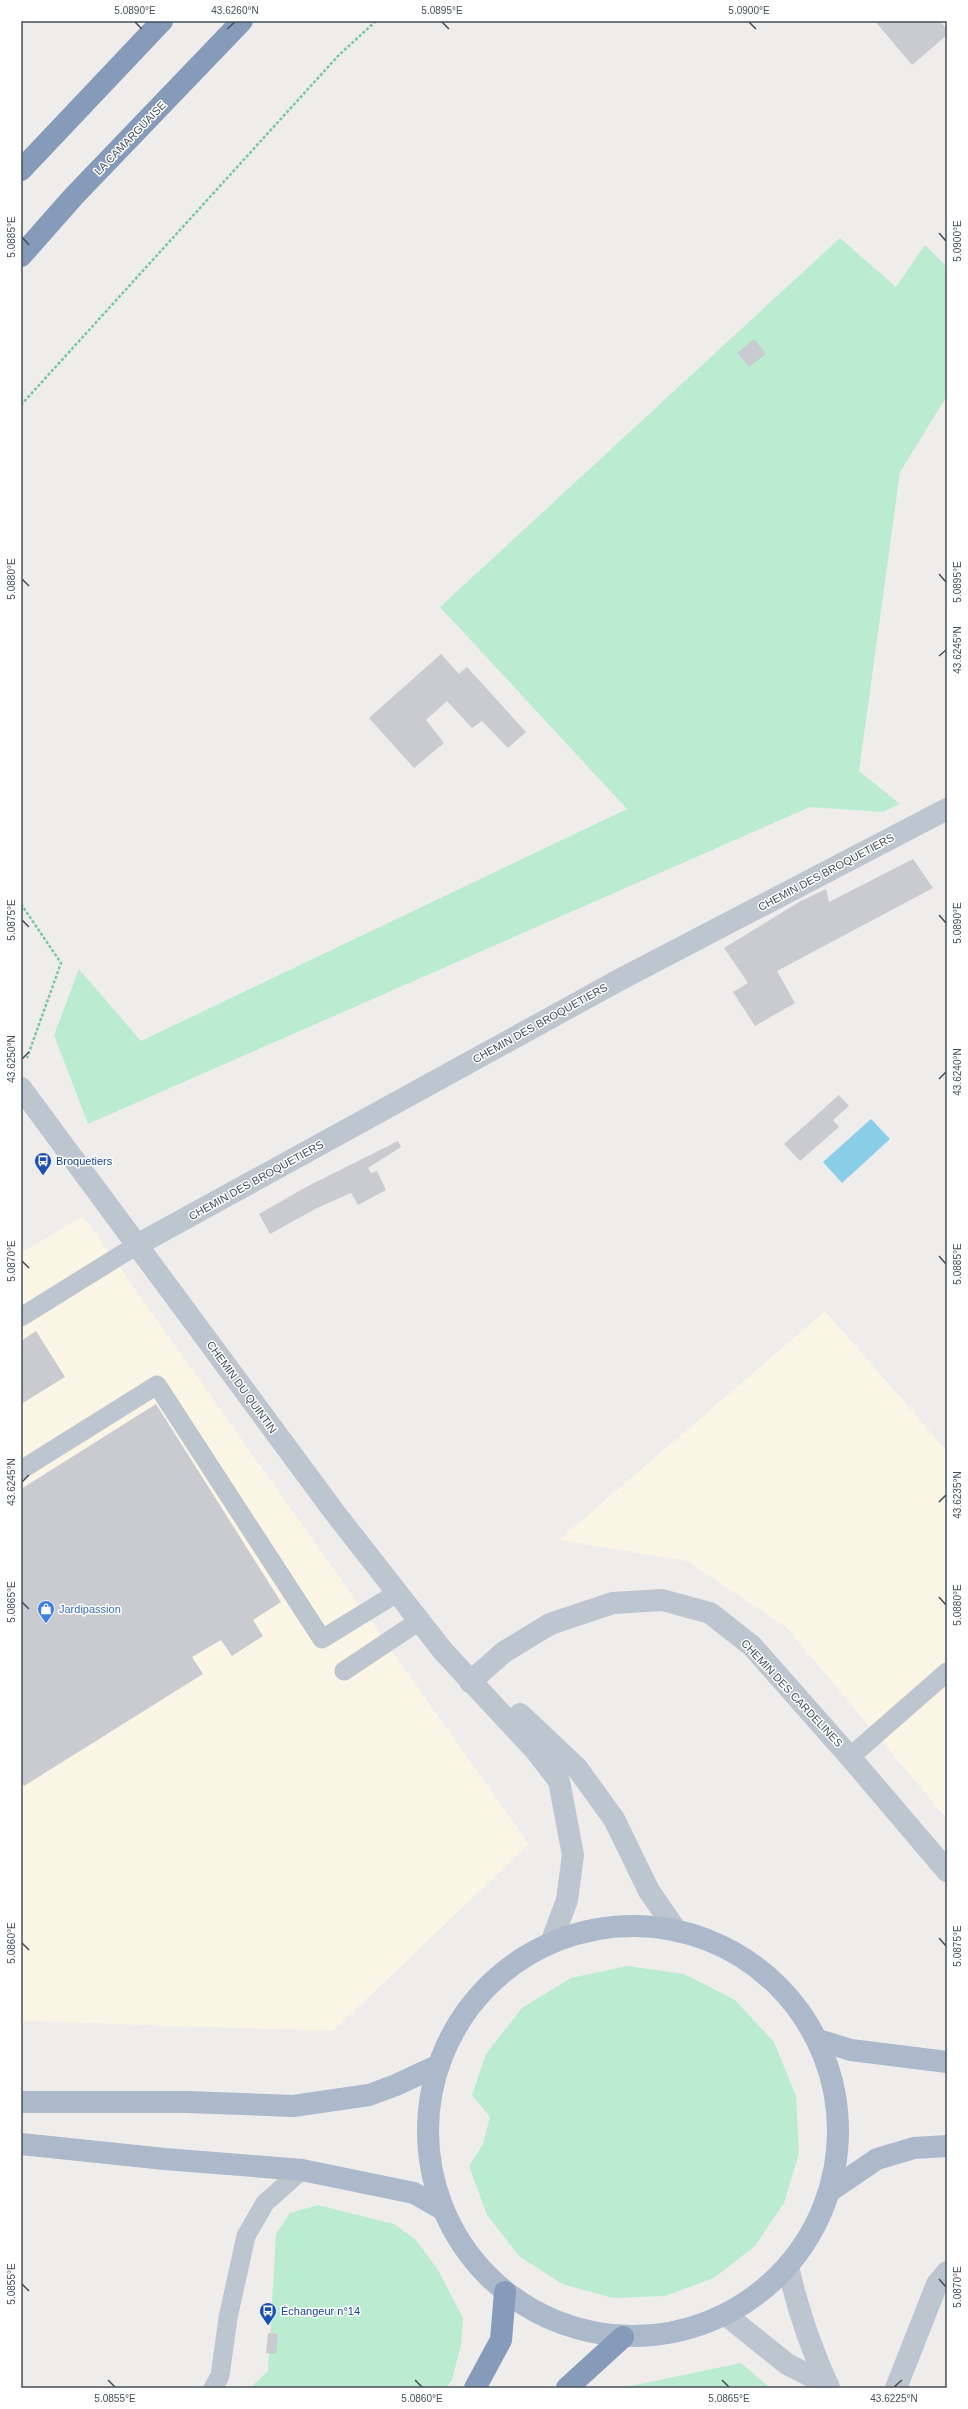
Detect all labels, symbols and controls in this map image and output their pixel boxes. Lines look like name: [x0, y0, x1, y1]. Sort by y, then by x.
text: 5.0890°E: [114, 5, 156, 16]
text: 43.6260°N: [211, 5, 259, 16]
text: 5.0895°E: [421, 5, 463, 16]
text: 5.0900°E: [728, 5, 770, 16]
street label: LA CAMARGUAISE: [92, 99, 168, 177]
text: 5.0885°E: [6, 216, 17, 258]
text: 5.0900°E: [952, 220, 963, 262]
text: 5.0880°E: [6, 558, 17, 600]
text: 5.0895°E: [952, 561, 963, 603]
text: 43.6245°N: [952, 626, 963, 674]
street label: CHEMIN DES BROQUETIERS: [756, 831, 896, 913]
text: 5.0875°E: [6, 899, 17, 941]
text: 5.0890°E: [952, 902, 963, 944]
street label: CHEMIN DES BROQUETIERS: [471, 981, 609, 1065]
text: 43.6250°N: [6, 1035, 17, 1083]
text: 43.6240°N: [952, 1048, 963, 1096]
street label: CHEMIN DES BROQUETIERS: [187, 1138, 325, 1222]
bus stop icon: Broquetiers: [33, 1151, 53, 1176]
place label: Broquetiers: [56, 1155, 113, 1167]
text: 5.0870°E: [6, 1240, 17, 1282]
text: 5.0885°E: [952, 1243, 963, 1285]
street label: CHEMIN DU QUINTIN: [205, 1339, 279, 1435]
text: 43.6245°N: [6, 1458, 17, 1506]
text: 43.6235°N: [952, 1471, 963, 1519]
text: 5.0865°E: [6, 1581, 17, 1623]
text: 5.0880°E: [952, 1584, 963, 1626]
shop icon: Jardipassion: [36, 1599, 56, 1624]
place label: Jardipassion: [59, 1603, 121, 1615]
street label: CHEMIN DES CARDELINES: [739, 1637, 845, 1749]
text: 5.0860°E: [6, 1922, 17, 1964]
text: 5.0875°E: [952, 1925, 963, 1967]
text: 5.0855°E: [6, 2263, 17, 2305]
text: 5.0870°E: [952, 2266, 963, 2308]
bus stop icon: Échangeur n°14: [258, 2301, 278, 2326]
place label: Échangeur n°14: [281, 2305, 360, 2317]
text: 5.0855°E: [94, 2393, 136, 2404]
text: 5.0860°E: [401, 2393, 443, 2404]
text: 5.0865°E: [708, 2393, 750, 2404]
text: 43.6225°N: [870, 2393, 918, 2404]

